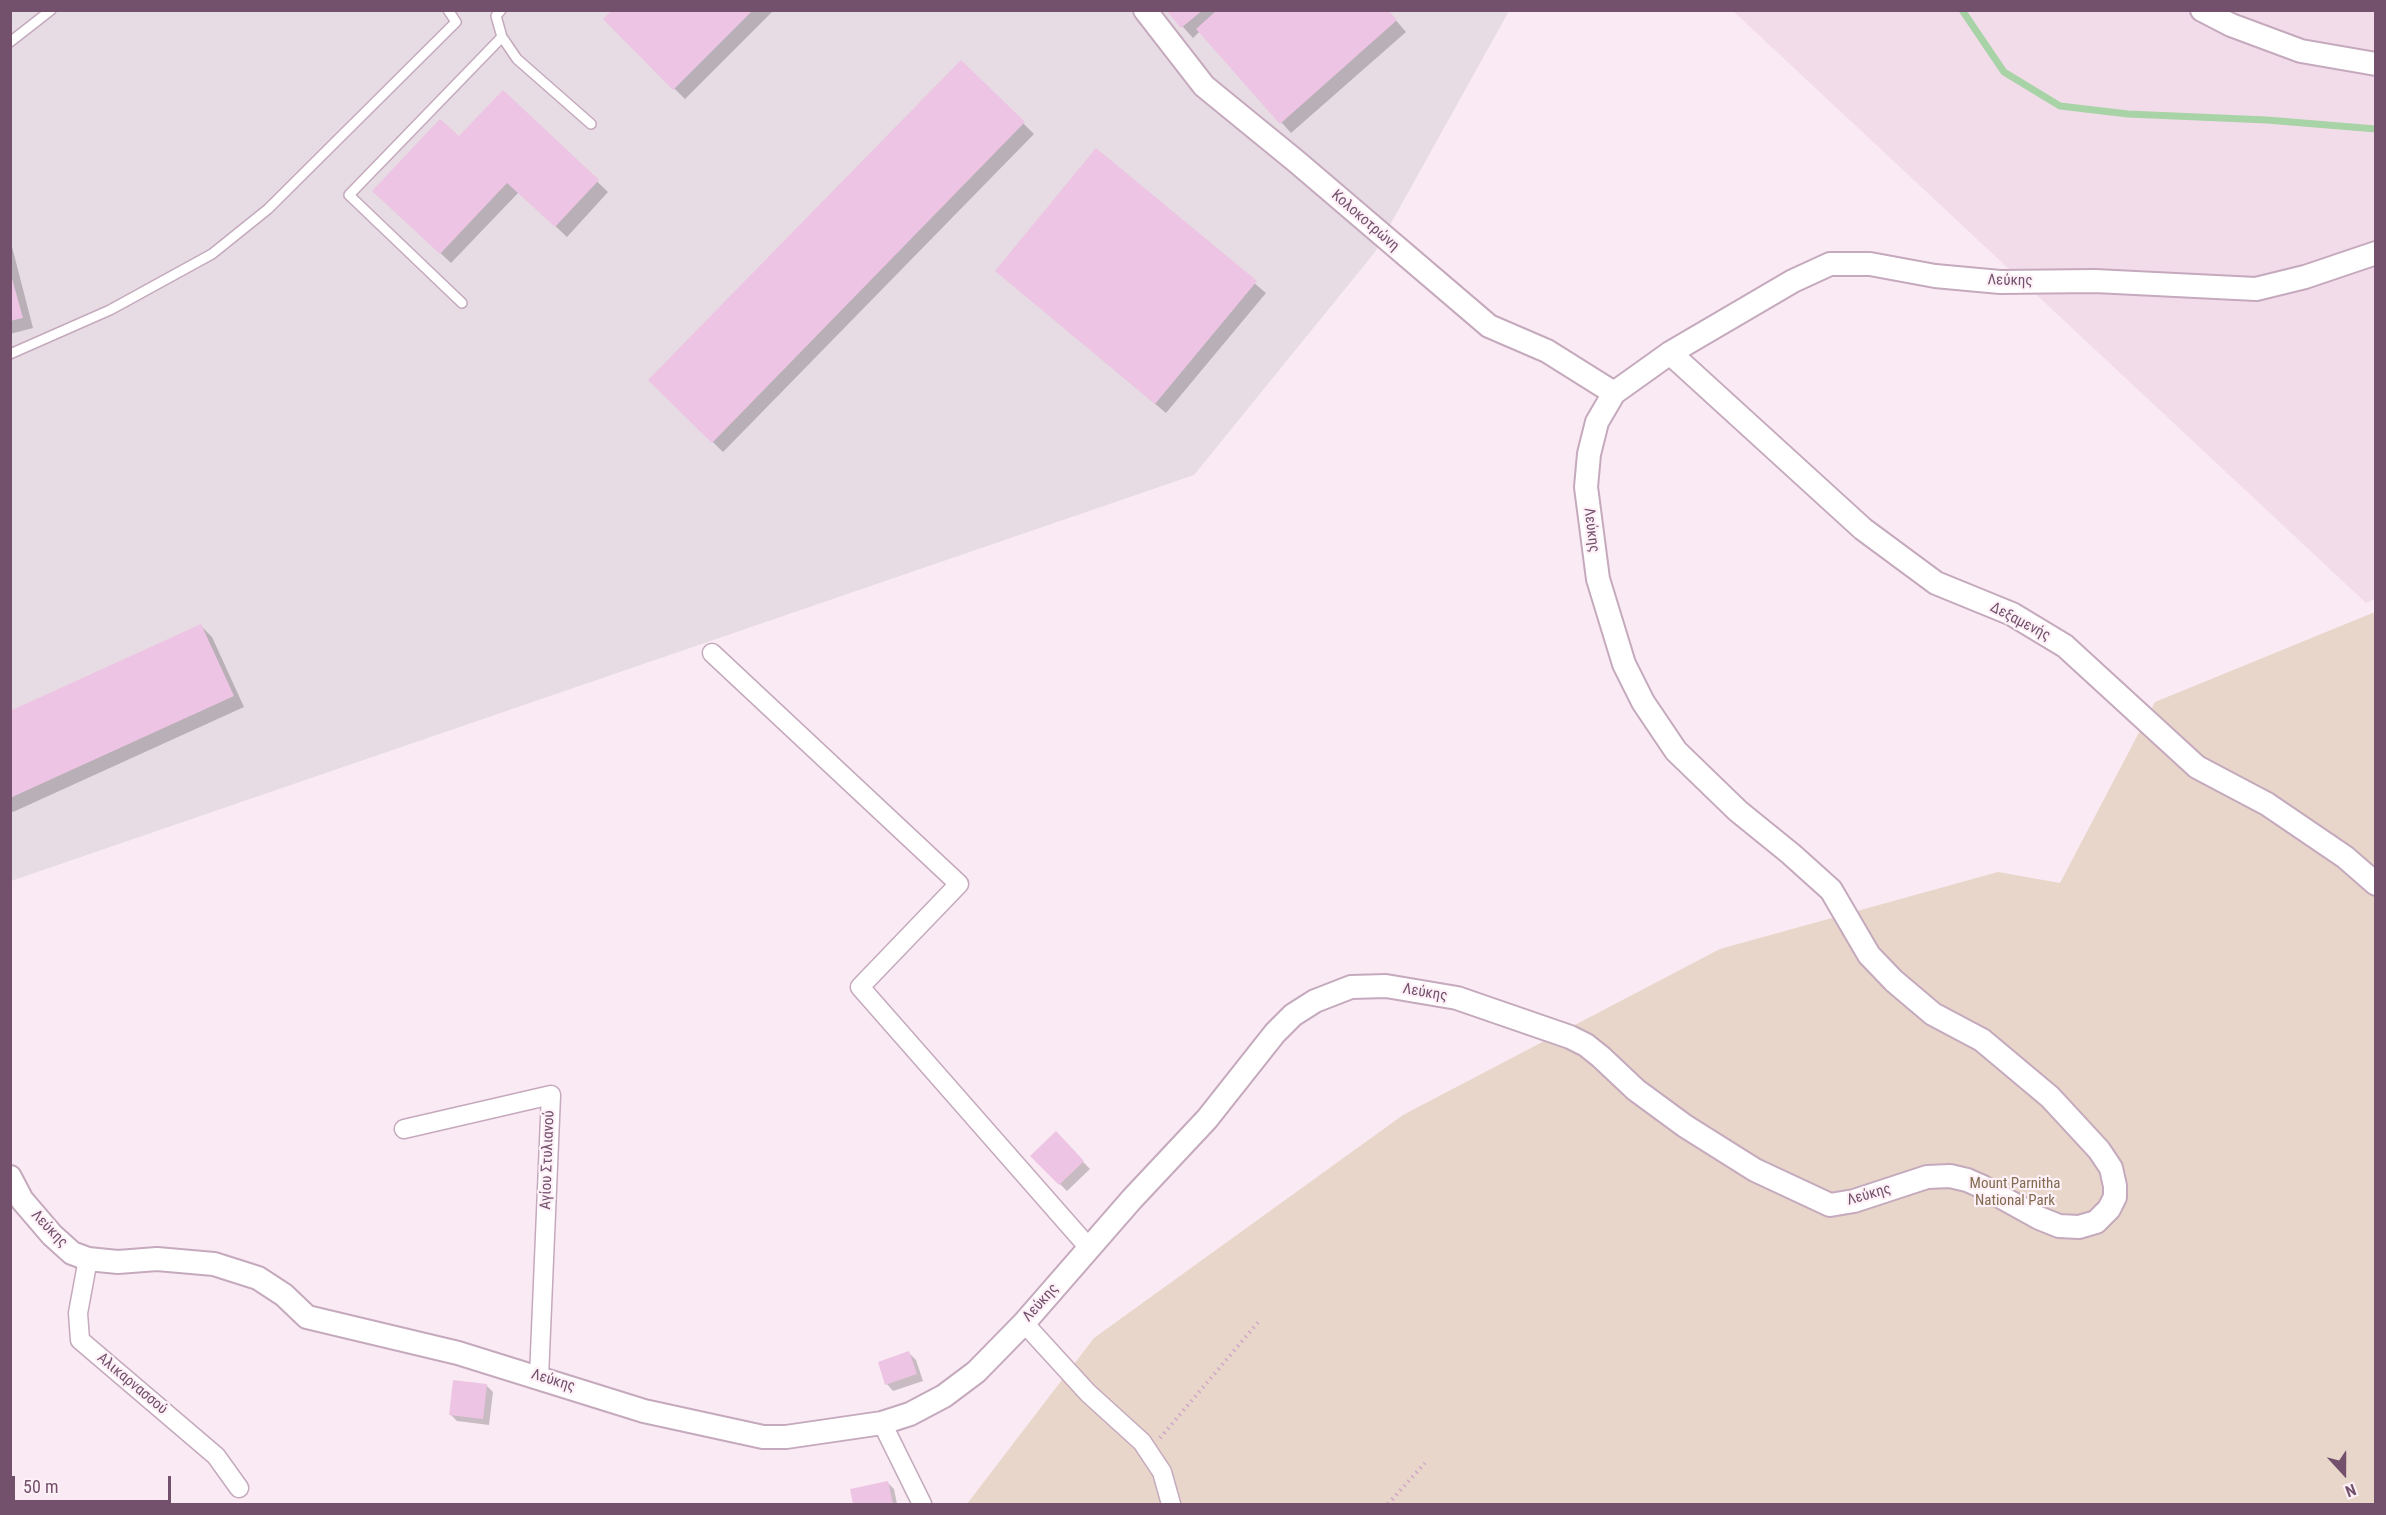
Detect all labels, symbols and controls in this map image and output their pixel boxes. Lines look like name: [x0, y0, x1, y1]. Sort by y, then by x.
street label: Κολοκοτρώνη: [1327, 187, 1403, 255]
street label: Λεύκης: [1987, 272, 2033, 290]
street label: Λεύκης: [1579, 507, 1603, 553]
street label: Δεξαμενής: [1987, 599, 2053, 645]
street label: Λεύκης: [1401, 980, 1449, 1006]
street label: Αγίου Στυλιανού: [537, 1110, 559, 1210]
park label: Mount Parnitha National Park: [1970, 1175, 2060, 1210]
street label: Λεύκης: [1845, 1180, 1893, 1210]
street label: Λεύκης: [27, 1207, 71, 1251]
street label: Λεύκης: [1019, 1280, 1063, 1326]
street label: Αλικαρνασσού: [93, 1349, 171, 1419]
street label: Λεύκης: [529, 1366, 577, 1396]
north arrow: [2314, 1443, 2374, 1503]
scale bar: [15, 1464, 174, 1502]
text: 50 m: [23, 1476, 58, 1497]
text: N: [2343, 1480, 2359, 1501]

